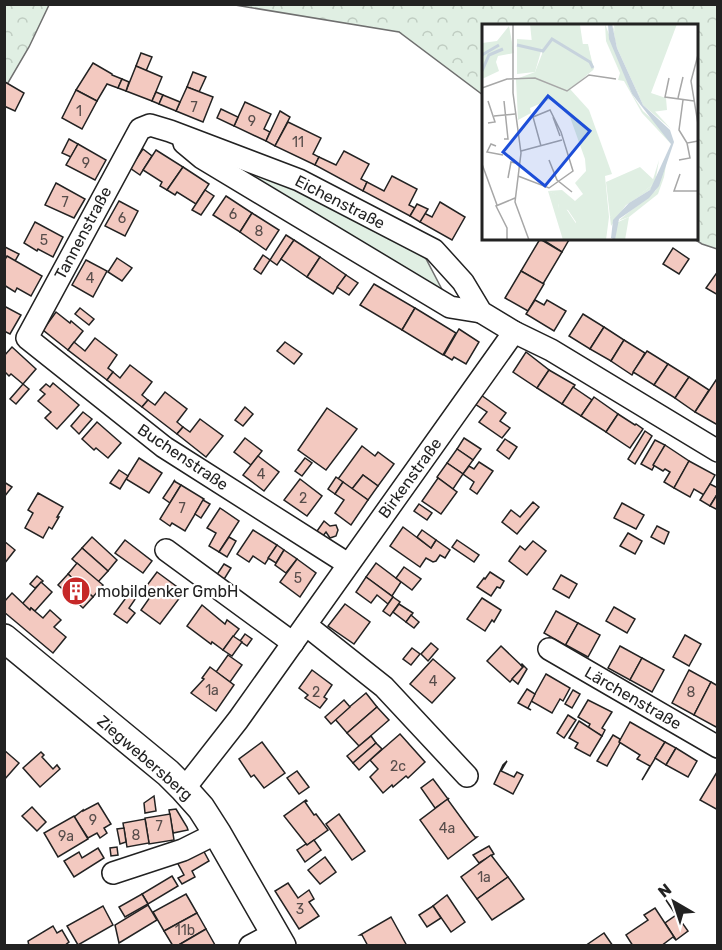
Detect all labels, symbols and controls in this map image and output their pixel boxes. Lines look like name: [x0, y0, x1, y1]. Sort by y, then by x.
inset map: [482, 24, 698, 240]
house number: 7: [190, 99, 198, 116]
house number: 1: [76, 103, 82, 120]
house number: 9: [248, 113, 256, 130]
house number: 11: [292, 134, 304, 151]
house number: 9: [82, 155, 90, 172]
street label: Eichenstraße: [292, 171, 388, 233]
street label: Tannenstraße: [51, 183, 115, 283]
house number: 7: [61, 194, 69, 211]
house number: 6: [229, 206, 237, 223]
house number: 6: [118, 210, 126, 227]
house number: 8: [255, 223, 264, 240]
house number: 5: [40, 232, 48, 249]
house number: 4: [86, 270, 95, 287]
street label: Buchenstraße: [134, 420, 232, 494]
street label: Birkenstraße: [374, 434, 446, 522]
house number: 4: [257, 466, 266, 483]
house number: 2: [299, 490, 307, 507]
house number: 7: [178, 500, 186, 517]
house number: 5: [294, 570, 302, 587]
building icon: mobildenker GmbH: [60, 575, 92, 607]
place label: mobildenker GmbH: [97, 582, 238, 601]
street label: Lärchenstraße: [581, 663, 685, 733]
house number: 4: [429, 673, 438, 690]
house number: 1a: [205, 682, 219, 699]
house number: 2: [312, 684, 320, 701]
house number: 8: [687, 684, 696, 701]
street label: Ziegwebersberg: [93, 711, 197, 805]
house number: 2c: [390, 758, 406, 775]
house number: 9: [89, 812, 97, 829]
house number: 7: [155, 818, 163, 835]
house number: 4a: [439, 820, 455, 837]
house number: 8: [132, 827, 141, 844]
house number: 9a: [58, 828, 74, 845]
house number: 1a: [477, 869, 491, 886]
north arrow: [644, 872, 704, 932]
text: N: [654, 880, 675, 902]
house number: 3: [296, 901, 304, 918]
house number: 11b: [175, 922, 195, 939]

